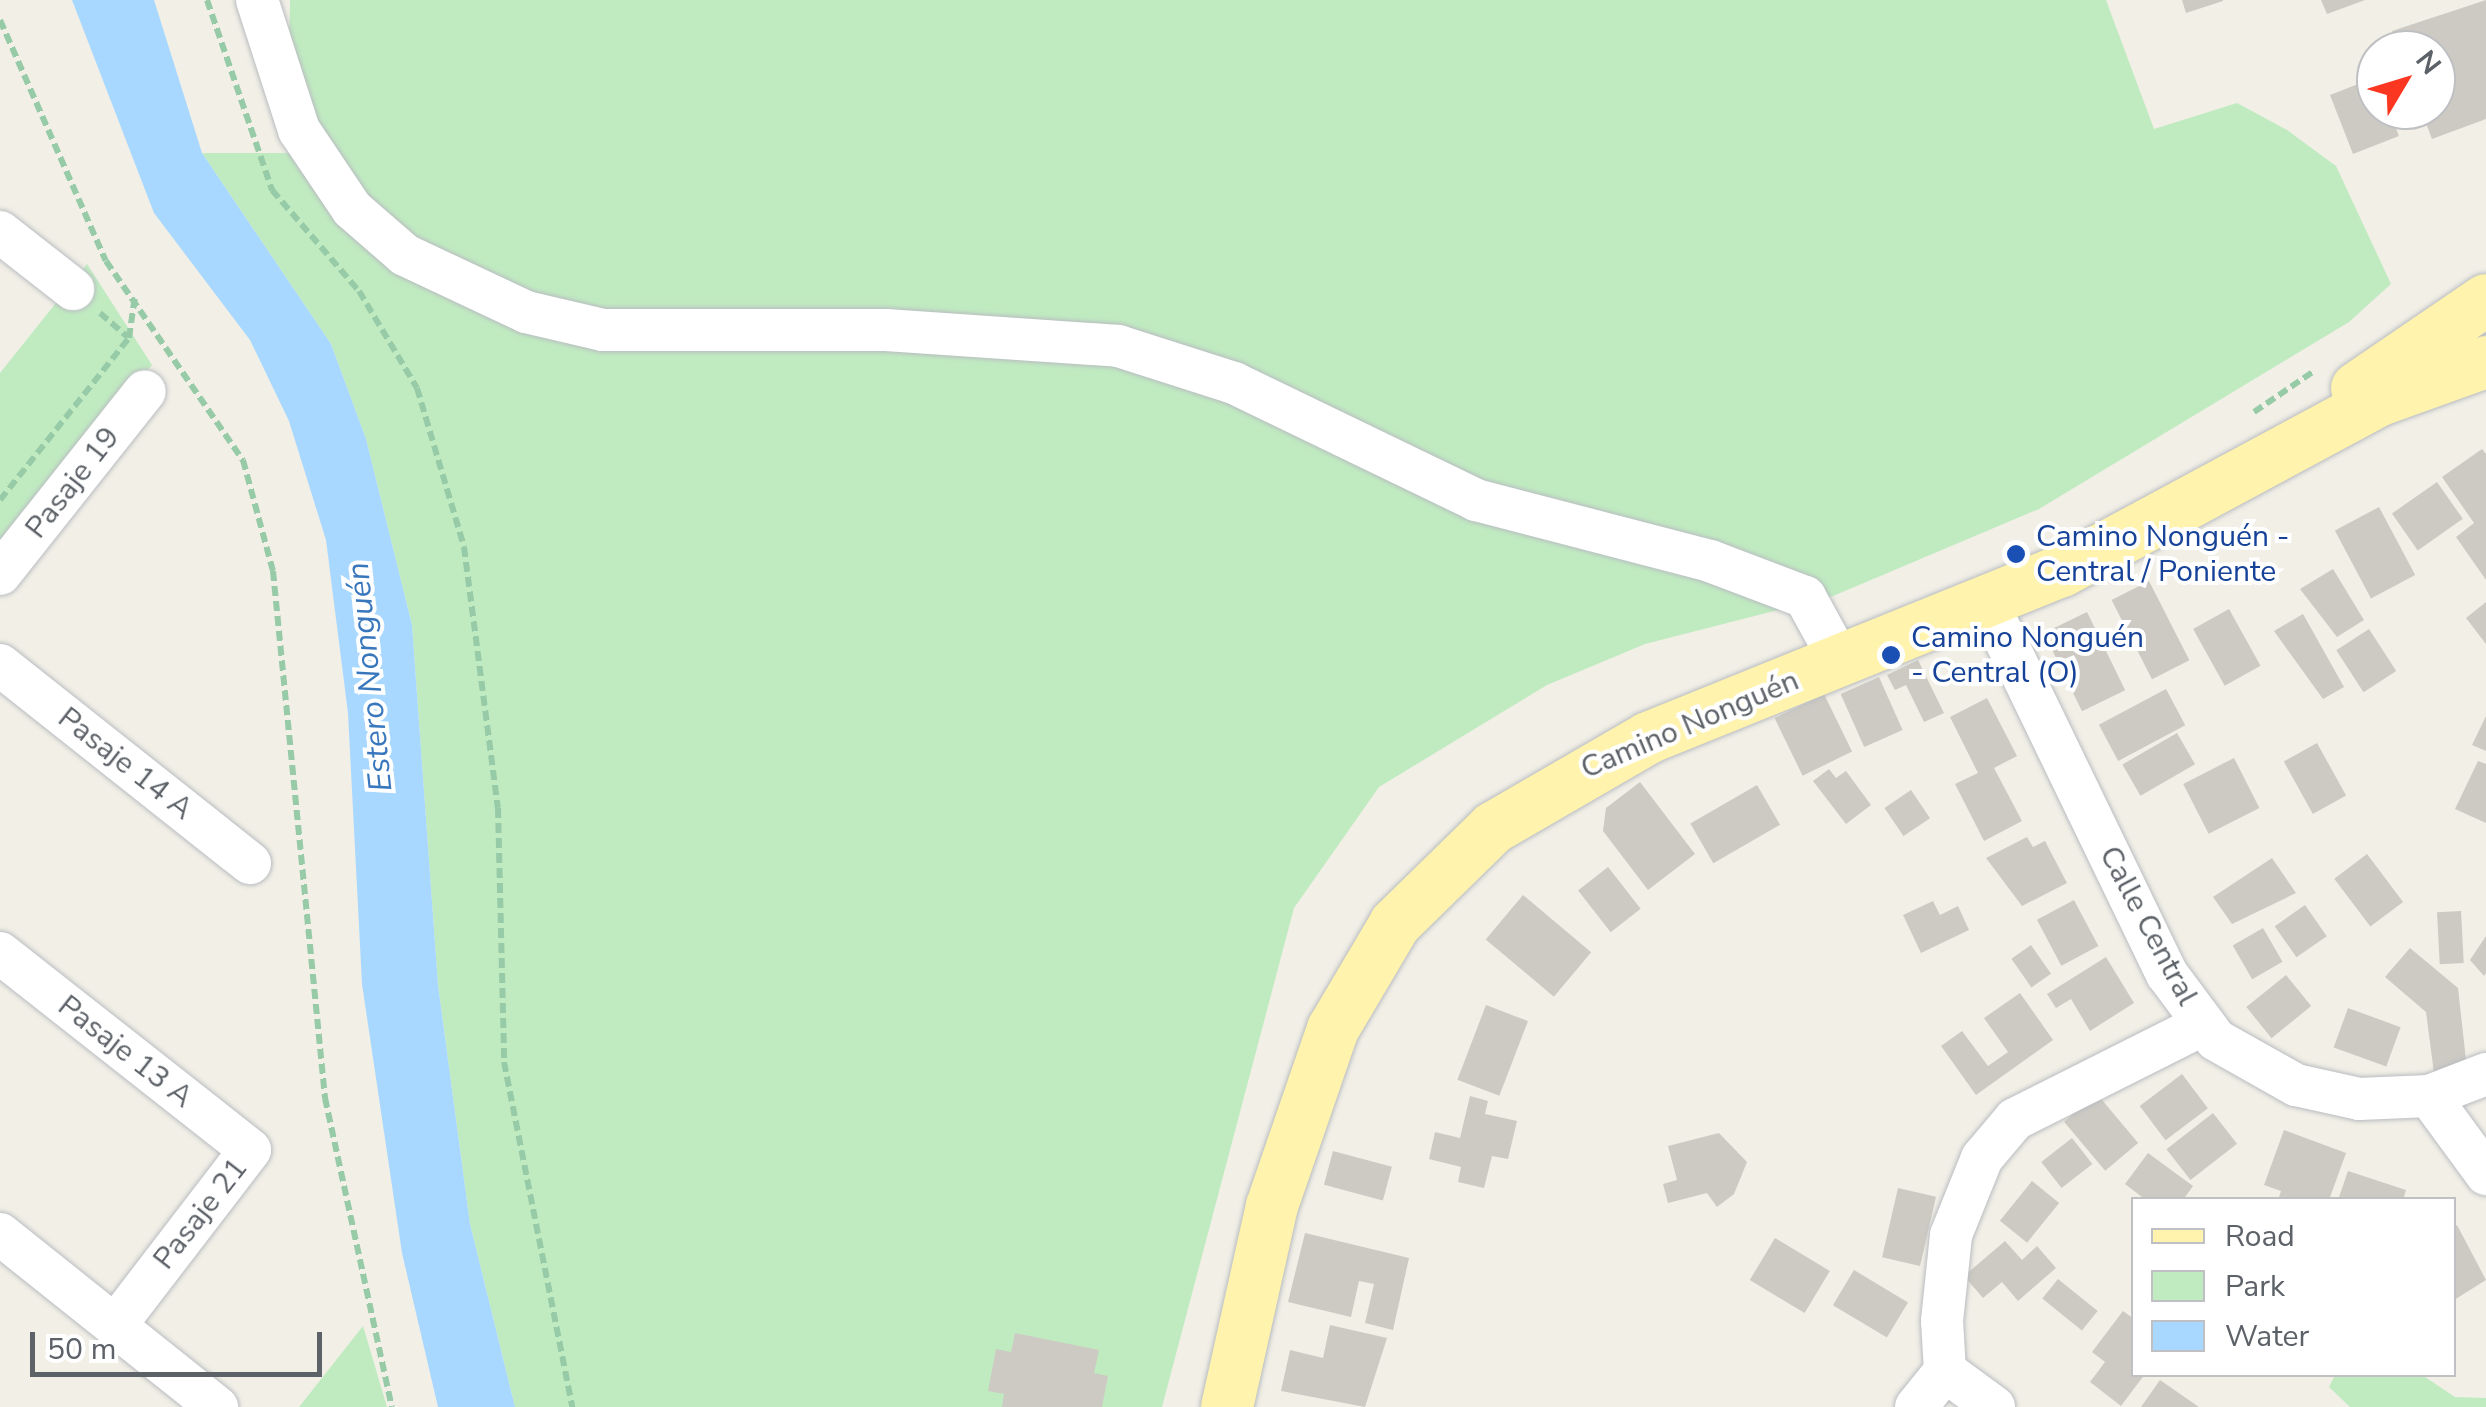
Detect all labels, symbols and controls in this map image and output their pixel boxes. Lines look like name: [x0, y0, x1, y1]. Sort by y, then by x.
north arrow: [2356, 30, 2456, 130]
text: N: [2407, 43, 2449, 83]
street label: Pasaje 19: [18, 420, 128, 546]
place label: Camino Nonguén - Central / Poniente: [2036, 519, 2289, 590]
marker: Camino Nonguén - Central / Poniente: [2005, 543, 2027, 565]
water label: Estero Nonguén: [339, 560, 401, 794]
place label: Camino Nonguén - Central (O): [1911, 620, 2144, 690]
marker: Camino Nonguén - Central (O): [1880, 644, 1902, 666]
street label: Camino Nonguén: [1576, 663, 1804, 787]
street label: Pasaje 14 A: [51, 700, 199, 828]
street label: Calle Central: [2091, 840, 2205, 1012]
street label: Pasaje 13 A: [51, 988, 199, 1116]
street label: Pasaje 21: [146, 1151, 256, 1277]
legend: [2131, 1197, 2456, 1377]
text: Road: [2225, 1216, 2295, 1257]
text: Park: [2225, 1266, 2285, 1307]
scale bar: [35, 1312, 328, 1374]
text: Water: [2225, 1316, 2309, 1357]
text: 50 m: [47, 1329, 116, 1370]

